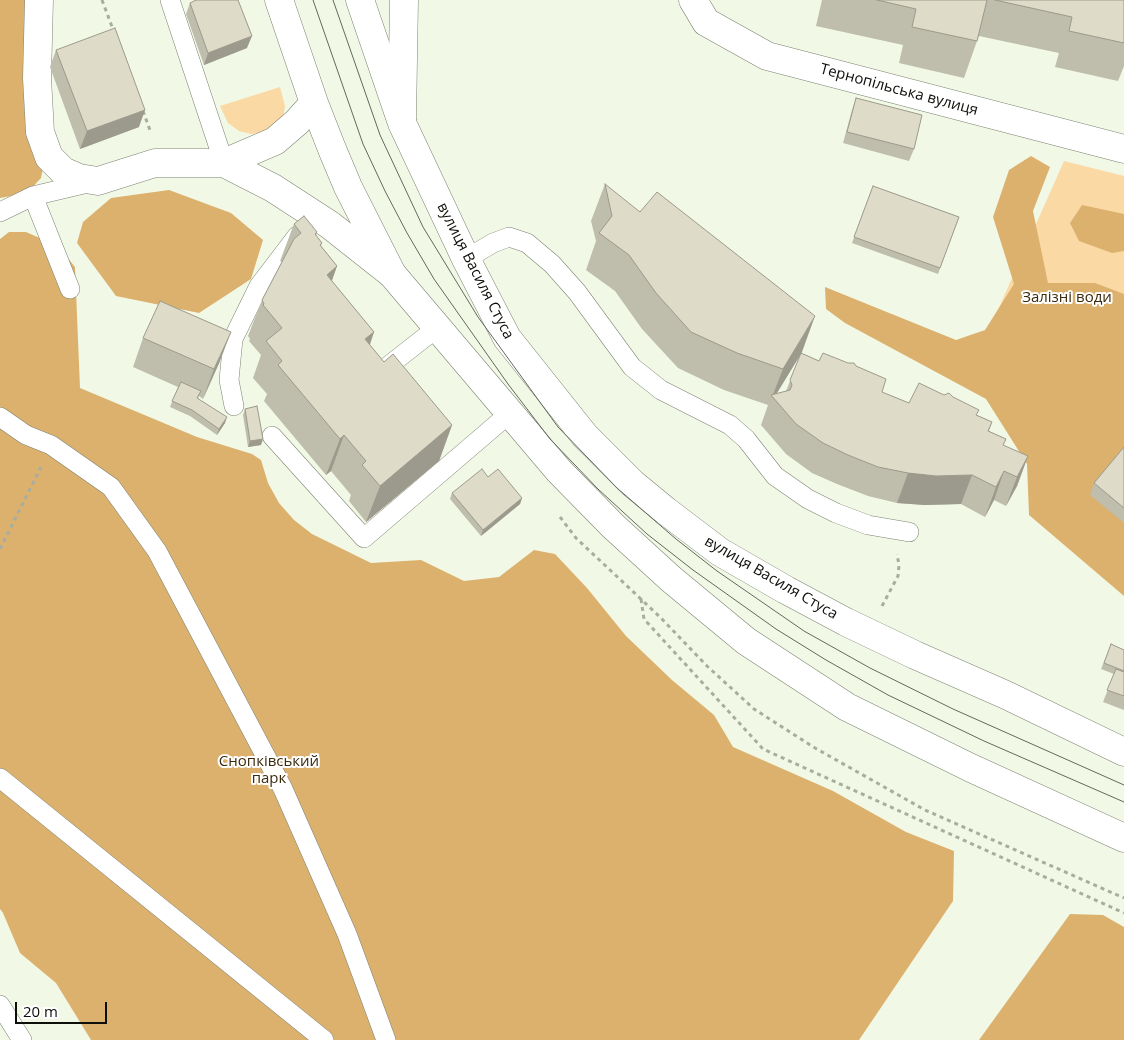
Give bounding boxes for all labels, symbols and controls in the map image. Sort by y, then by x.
street label: Тернопільська вулиця [818,60,980,120]
street label: вулиця Василя Стуса [433,200,517,342]
park label: Залізні води [1022,289,1112,307]
street label: вулиця Василя Стуса [701,532,841,624]
park label: Снопківський парк [219,753,319,788]
scale bar [18,992,110,1024]
text: 20 m [23,1001,58,1021]

